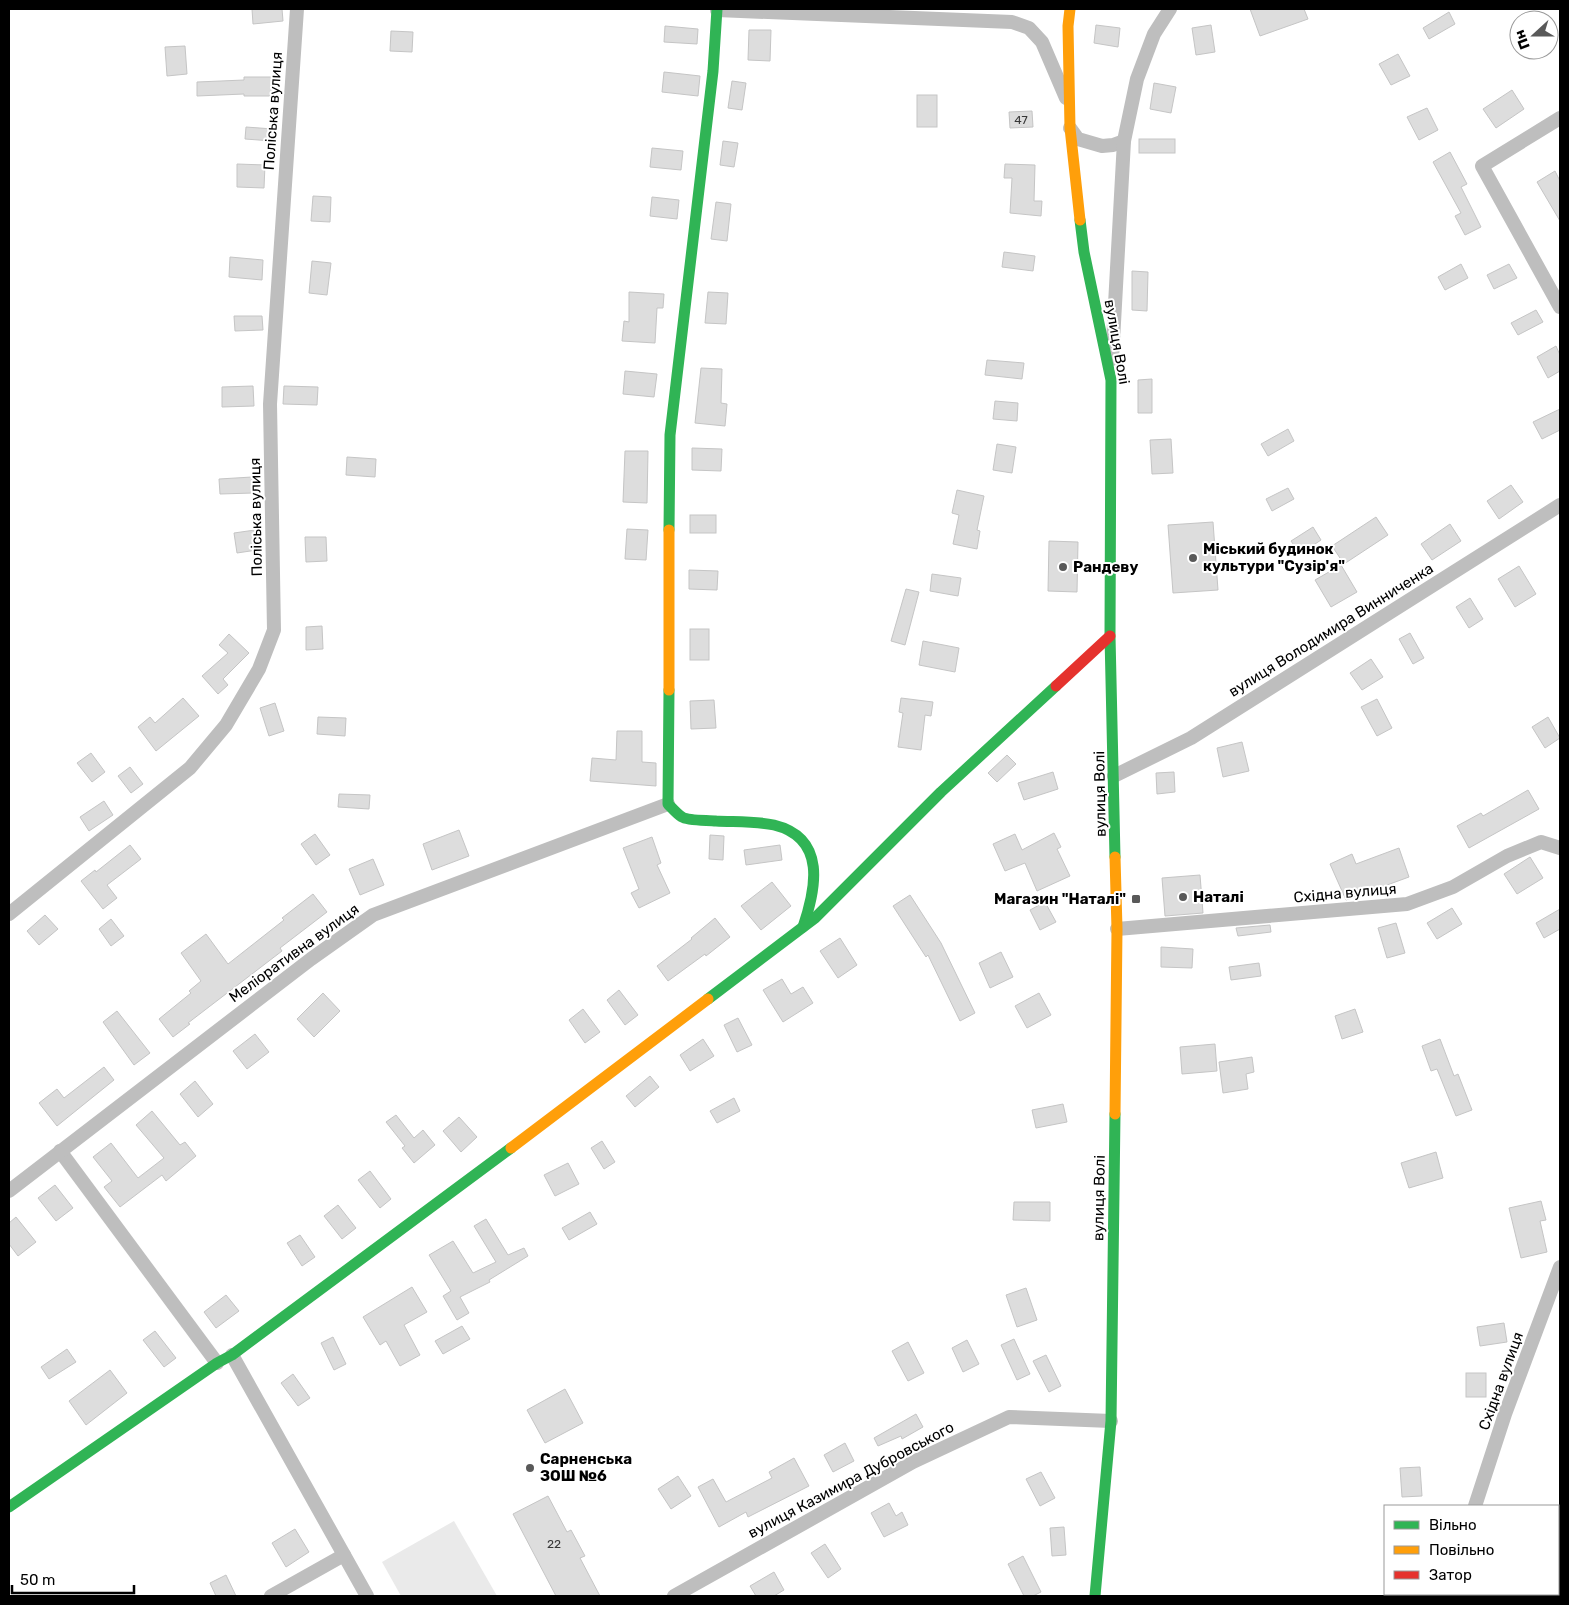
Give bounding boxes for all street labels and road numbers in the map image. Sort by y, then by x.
street label: Поліська вулиця [260,51,286,171]
street label: вулиця Волі [1101,298,1133,386]
street label: Поліська вулиця [246,457,266,577]
street label: вулиця Володимира Винниченка [1225,559,1437,701]
street label: вулиця Волі [1090,751,1110,837]
street label: Східна вулиця [1293,880,1397,906]
street label: Меліоративна вулиця [226,900,362,1006]
street label: вулиця Волі [1089,1155,1109,1241]
street label: Східна вулиця [1475,1329,1527,1433]
street label: вулиця Казимира Дубровського [745,1418,957,1542]

